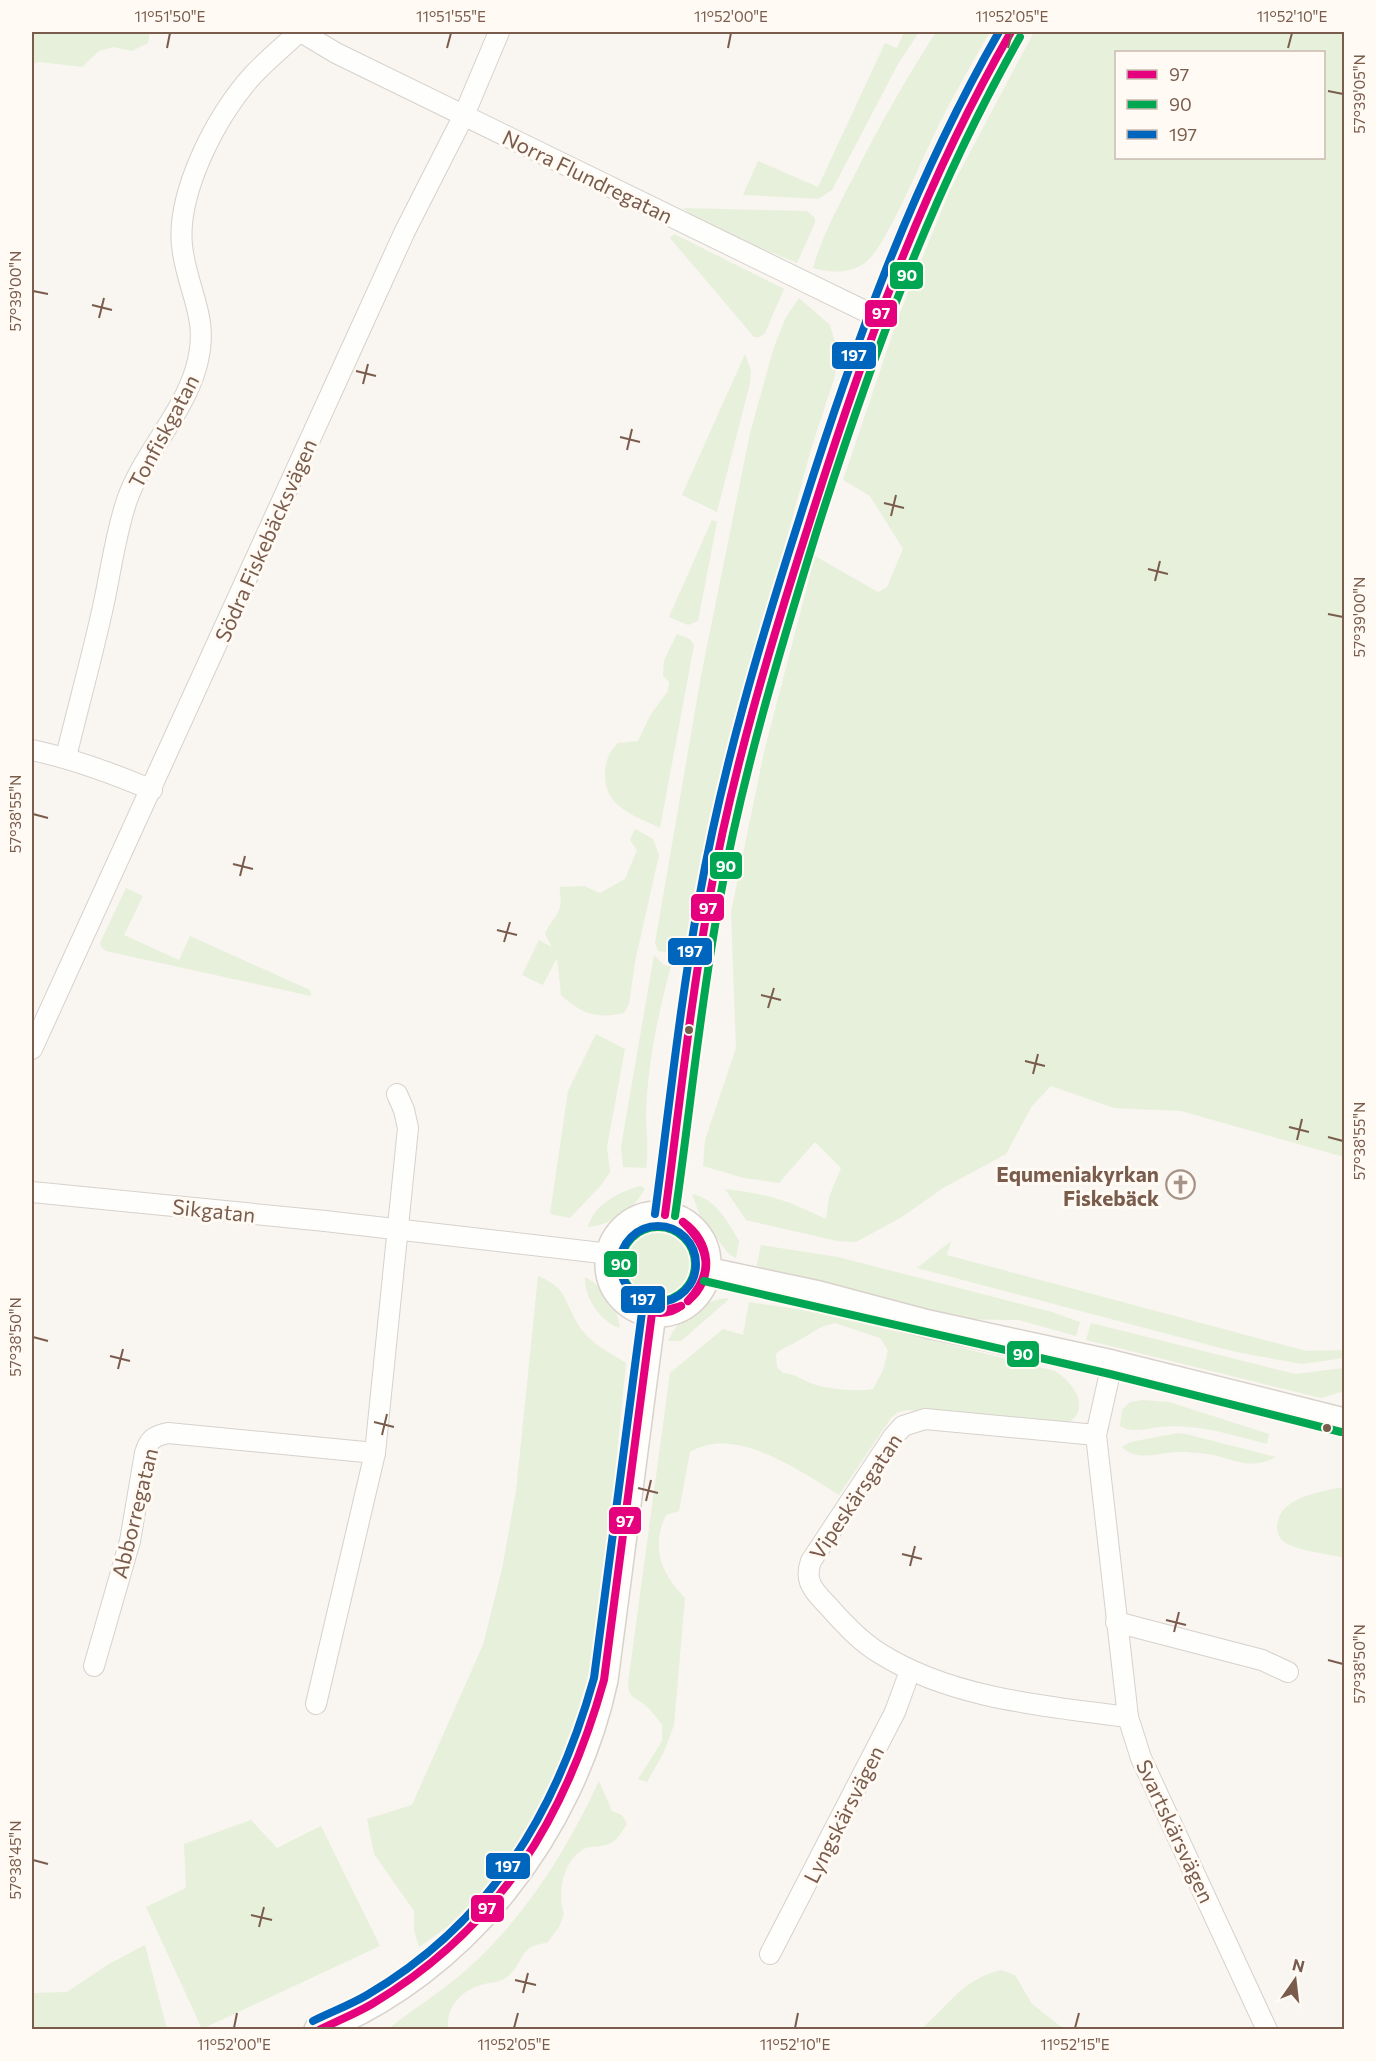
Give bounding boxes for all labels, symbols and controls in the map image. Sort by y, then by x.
text: 11°51'50"E [135,7,206,25]
text: 11°51'55"E [416,7,486,25]
text: 11°52'00"E [694,7,768,25]
text: 11°52'05"E [976,7,1049,25]
text: 11°52'10"E [1257,7,1327,25]
legend [1115,51,1325,159]
text: 57°39'05"N [1350,54,1368,134]
text: 97 [1169,63,1189,85]
text: 90 [1169,93,1192,115]
text: 197 [1169,123,1197,145]
street label: Norra Flundregatan [499,124,677,228]
text: 57°39'00"N [6,251,24,331]
line badge: 90 [889,261,924,290]
text: 90 [897,265,917,284]
line badge: 97 [864,299,898,328]
text: 97 [872,303,890,322]
line badge: 197 [831,341,877,370]
text: 197 [841,345,867,364]
street label: Tonfiskgatan [123,370,203,492]
street label: Södra Fiskebäcksvägen [209,435,321,645]
text: 57°39'00"N [1350,577,1368,657]
text: 57°38'55"N [6,775,24,853]
line badge: 90 [709,851,743,880]
text: 90 [716,856,736,875]
line badge: 97 [690,893,725,922]
text: 97 [699,898,717,917]
line badge: 197 [667,937,713,966]
text: 197 [677,941,703,960]
unlabelled marker [683,1024,695,1036]
text: 57°38'55"N [1350,1102,1368,1180]
place label: Equmeniakyrkan Fiskebäck [996,1161,1159,1210]
church icon: Equmeniakyrkan Fiskebäck [1164,1169,1196,1201]
street label: Sikgatan [171,1193,257,1227]
line badge: 90 [603,1250,638,1278]
text: 90 [611,1254,631,1273]
line badge: 197 [620,1285,666,1314]
text: 197 [630,1289,656,1308]
text: 57°38'50"N [6,1297,24,1377]
line badge: 90 [1006,1340,1040,1368]
text: 90 [1013,1344,1033,1363]
unlabelled marker [1321,1422,1333,1434]
street label: Vipeskärsgatan [804,1428,906,1564]
street label: Abborregatan [106,1445,162,1581]
line badge: 97 [608,1506,642,1535]
text: 97 [616,1511,634,1530]
text: 57°38'50"N [1350,1624,1368,1704]
street label: Lyngskärsvägen [798,1741,888,1887]
street label: Svartskärsvägen [1132,1755,1220,1907]
text: 57°38'45"N [6,1821,24,1899]
line badge: 197 [485,1852,531,1880]
text: 197 [495,1856,521,1875]
line badge: 97 [470,1894,505,1923]
text: 97 [478,1898,496,1917]
north arrow [1265,1950,1325,2010]
text: N [1291,1954,1307,1976]
text: 11°52'00"E [197,2035,271,2053]
text: 11°52'05"E [478,2035,551,2053]
text: 11°52'10"E [760,2035,830,2053]
text: 11°52'15"E [1040,2035,1110,2053]

